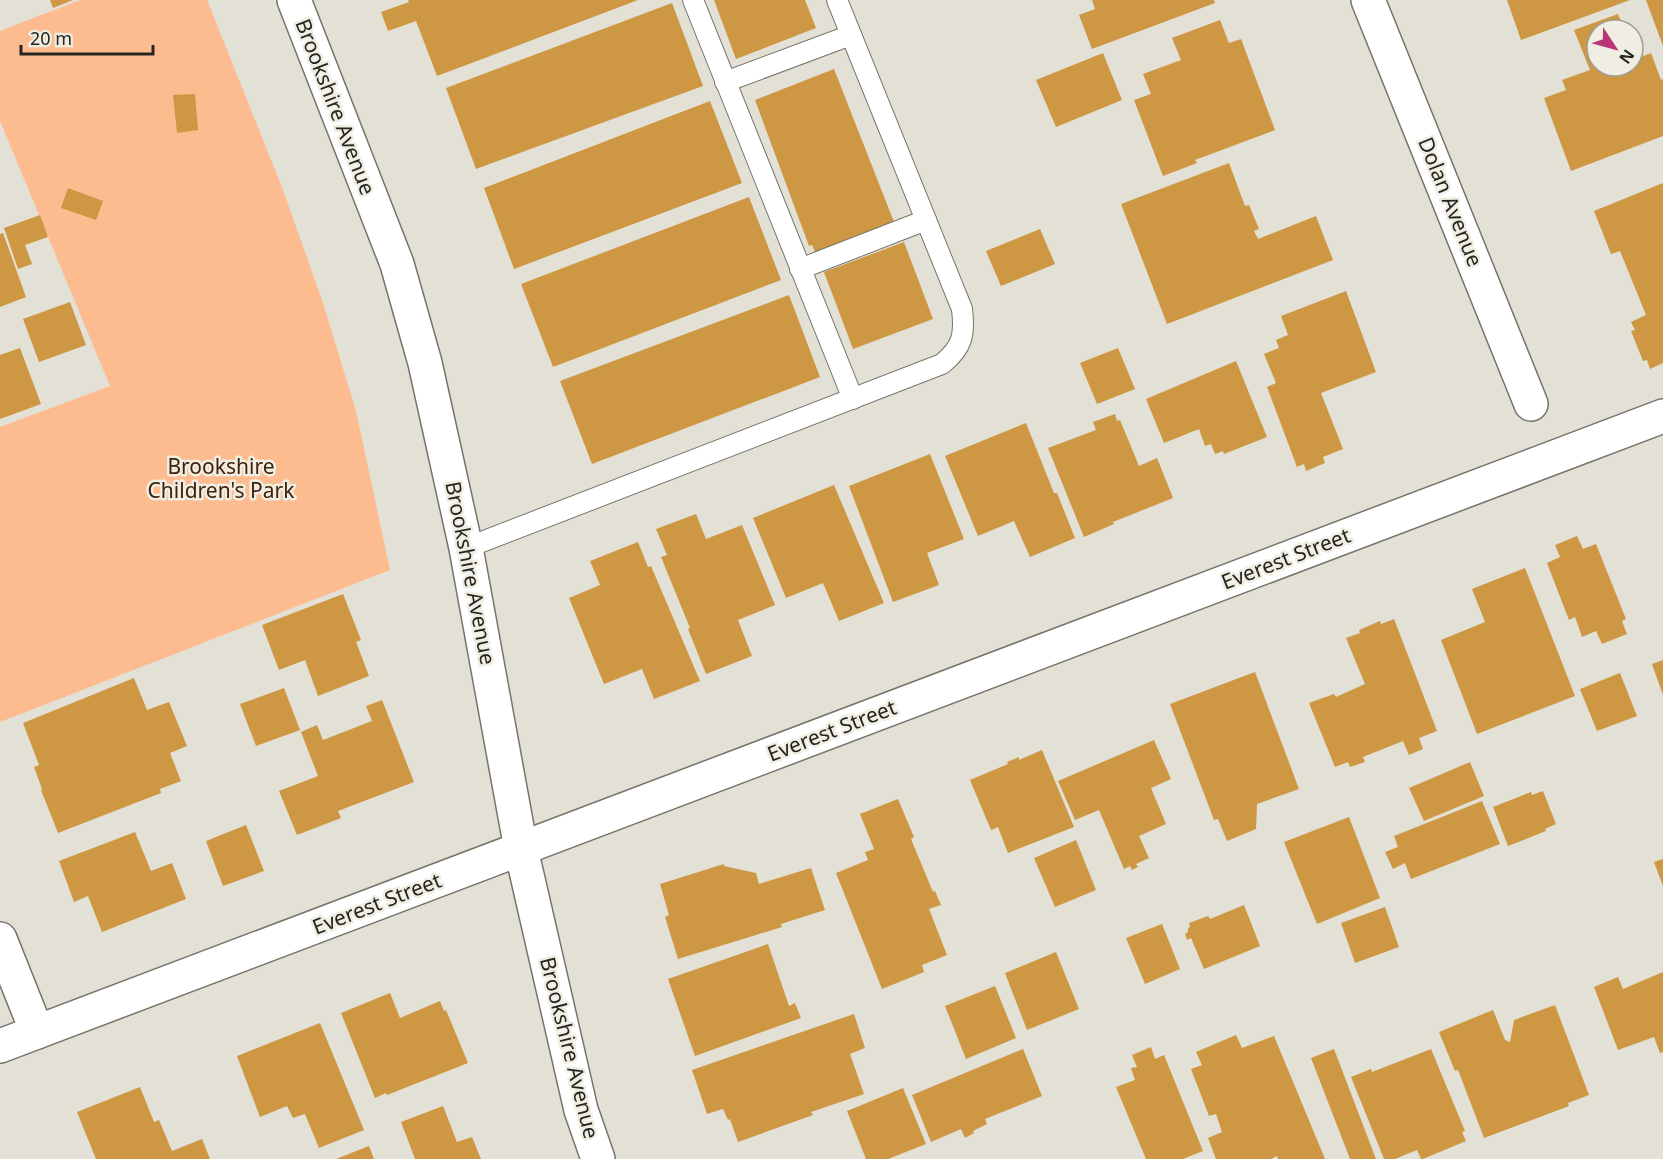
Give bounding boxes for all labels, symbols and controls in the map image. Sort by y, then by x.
street label: Brookshire Avenue [289,15,382,199]
scale bar [21,18,153,56]
north arrow [1585,18,1645,78]
text: 20 m [30,26,72,50]
text: N [1614,45,1640,69]
street label: Dolan Avenue [1412,133,1490,271]
park label: Brookshire Children's Park [148,452,295,504]
street label: Brookshire Avenue [439,479,502,667]
street label: Everest Street [1217,520,1355,596]
street label: Everest Street [763,692,901,768]
street label: Everest Street [308,865,446,941]
street label: Brookshire Avenue [534,954,606,1142]

